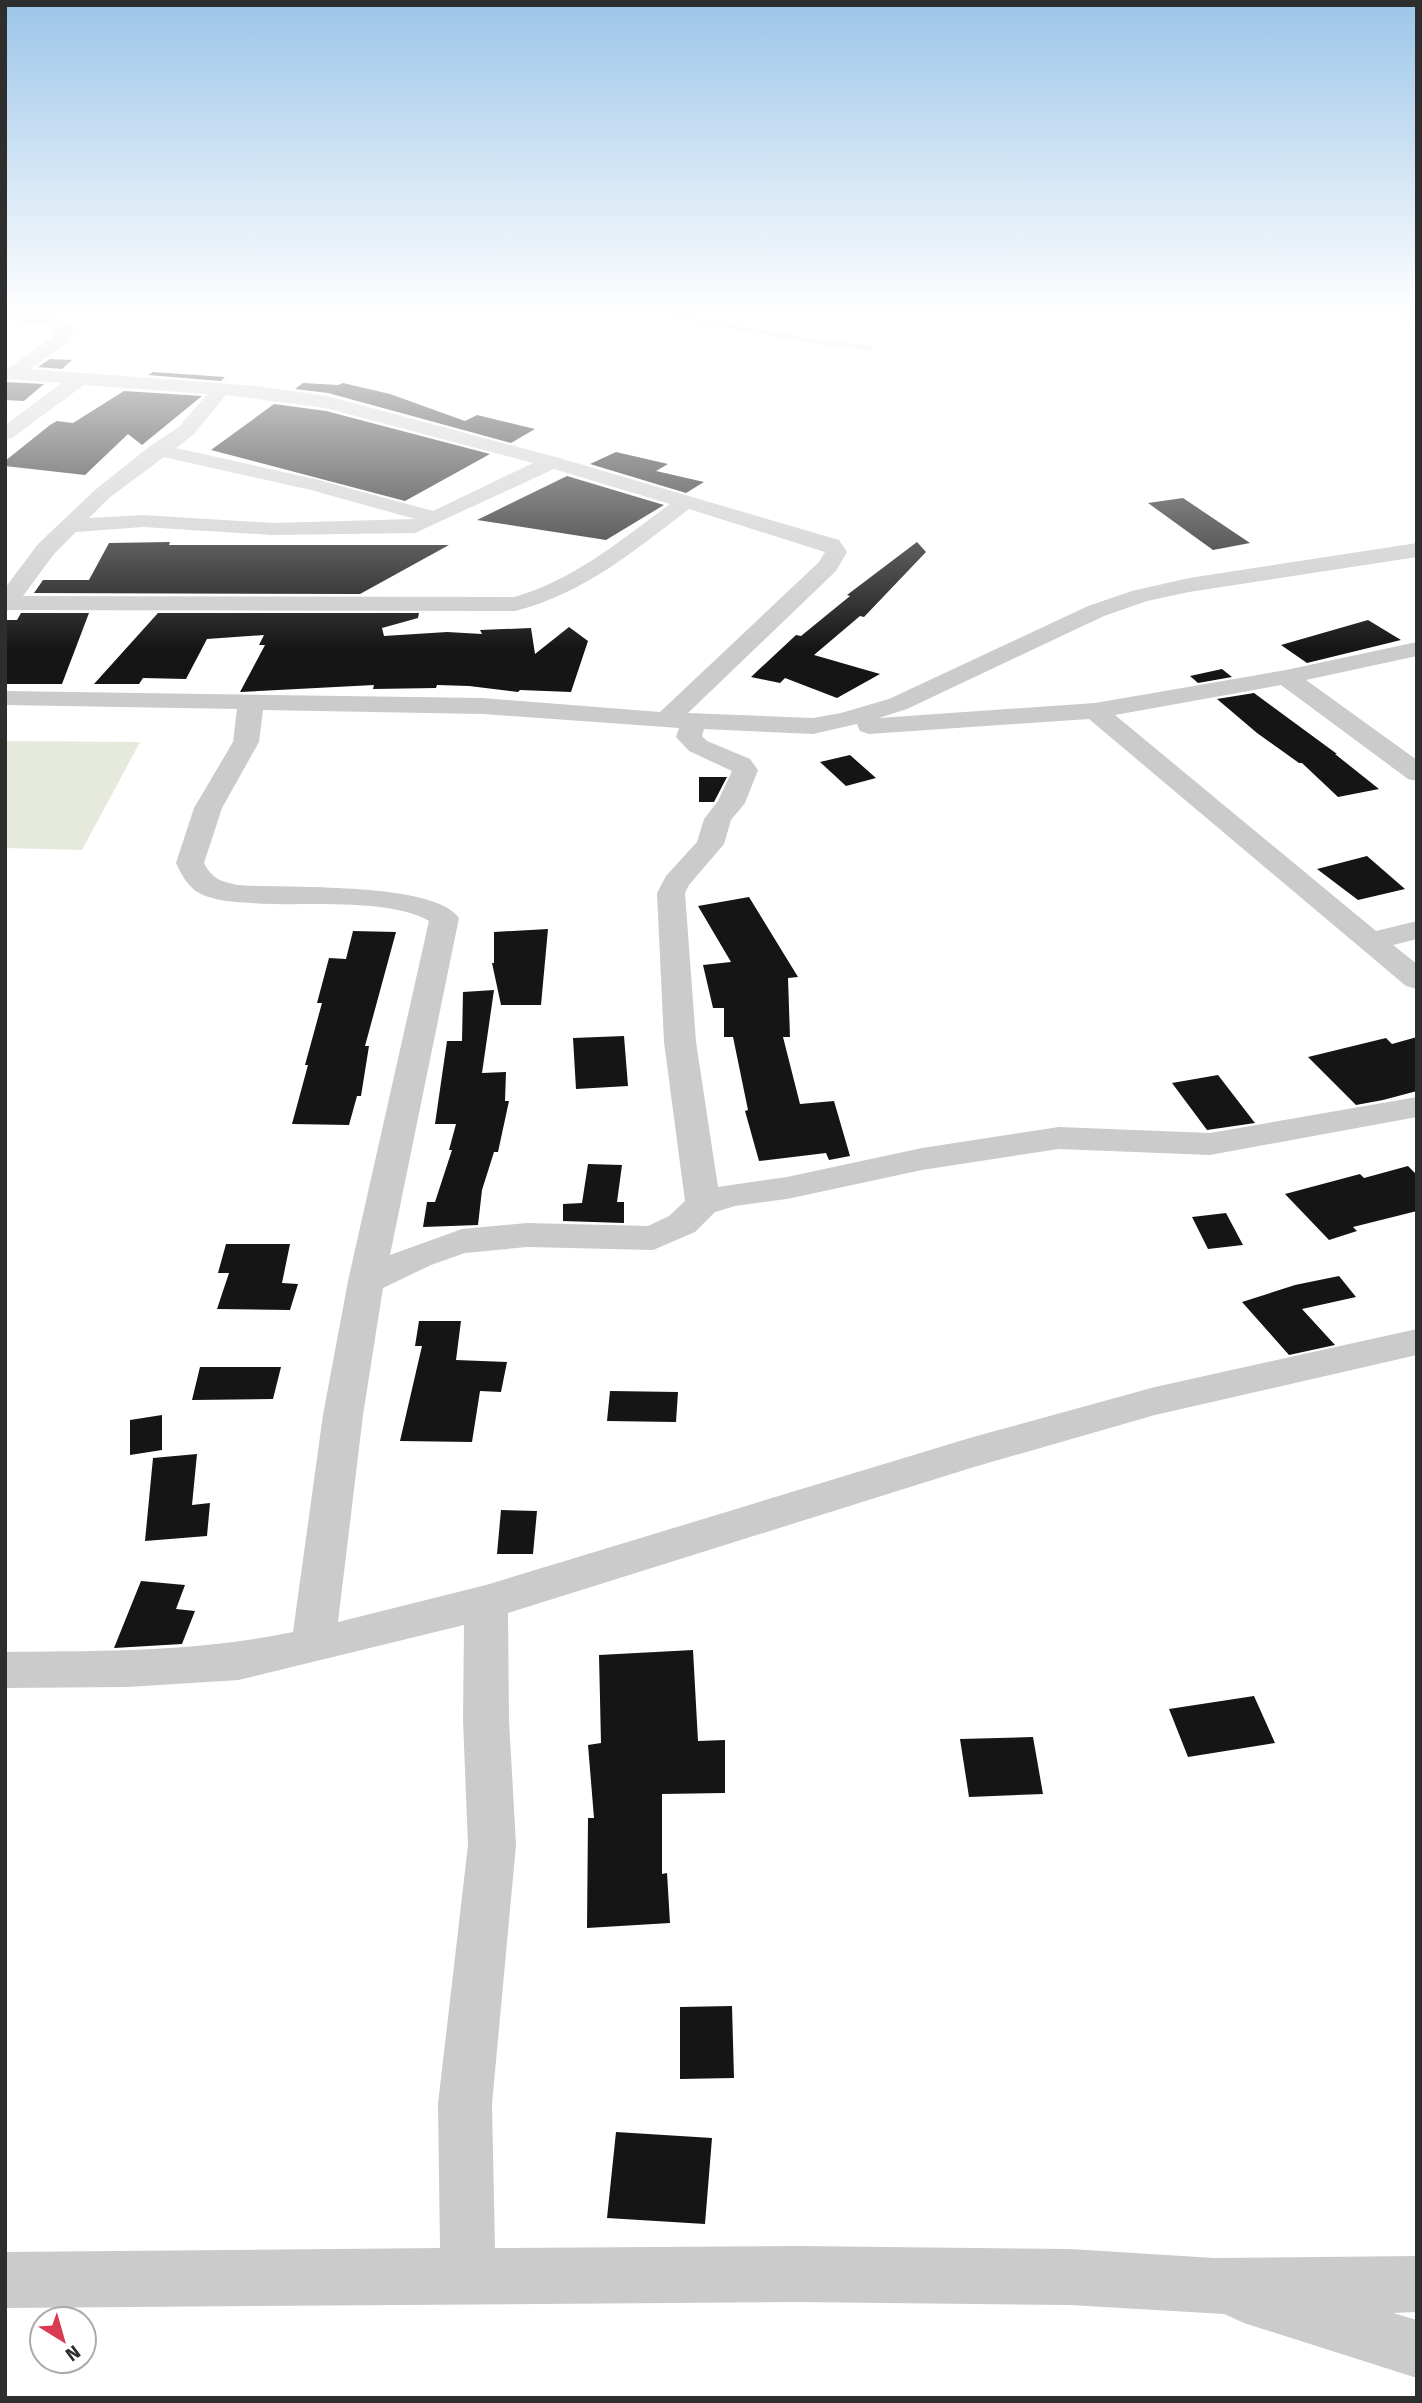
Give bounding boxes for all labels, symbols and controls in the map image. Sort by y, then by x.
north arrow [28,2305,98,2375]
text: N [61,2340,85,2366]

